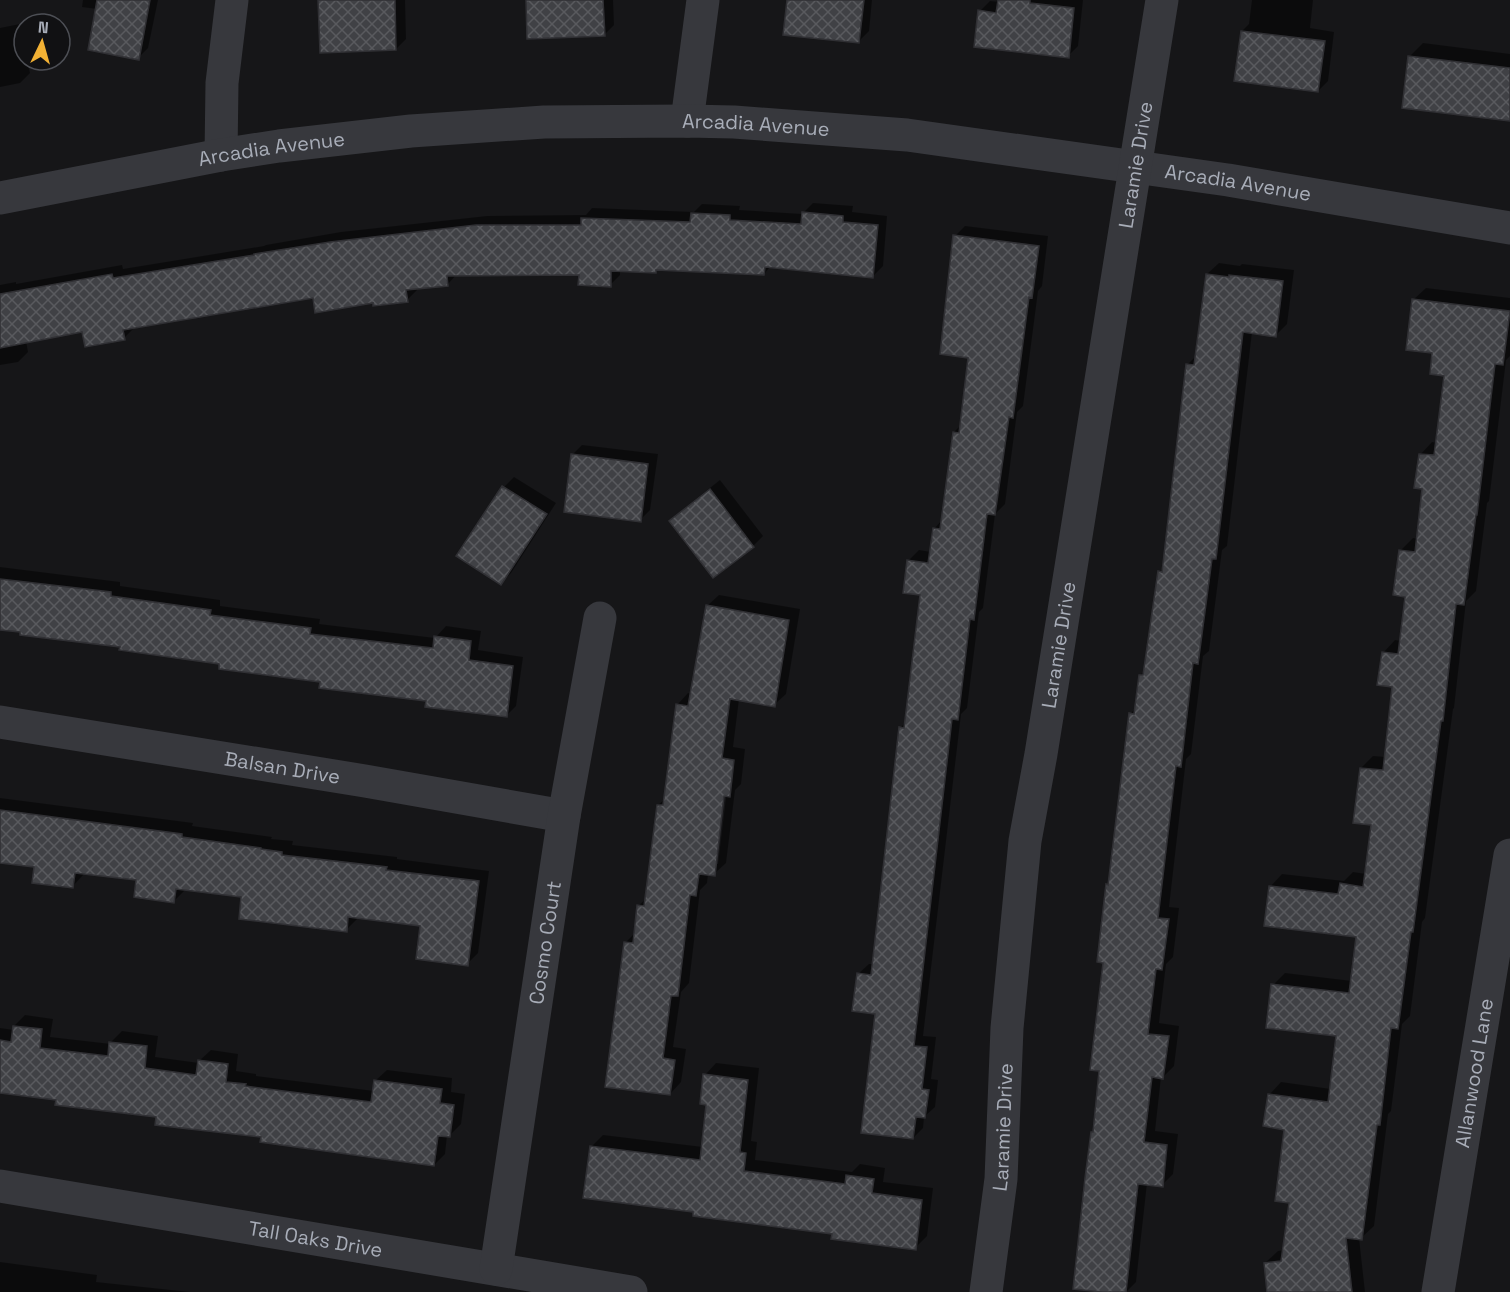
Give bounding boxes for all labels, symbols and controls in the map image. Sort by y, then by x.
north arrow [12,12,72,72]
text: N [37,17,50,38]
street label: Laramie Drive [1113,100,1159,230]
street label: Arcadia Avenue [682,108,831,142]
street label: Arcadia Avenue [196,126,346,172]
street label: Arcadia Avenue [1163,158,1313,207]
street label: Laramie Drive [1036,580,1082,710]
street label: Balsan Drive [223,745,342,790]
street label: Cosmo Court [523,879,567,1006]
street label: Allanwood Lane [1449,996,1499,1150]
street label: Laramie Drive [987,1062,1019,1193]
street label: Tall Oaks Drive [247,1215,385,1263]

